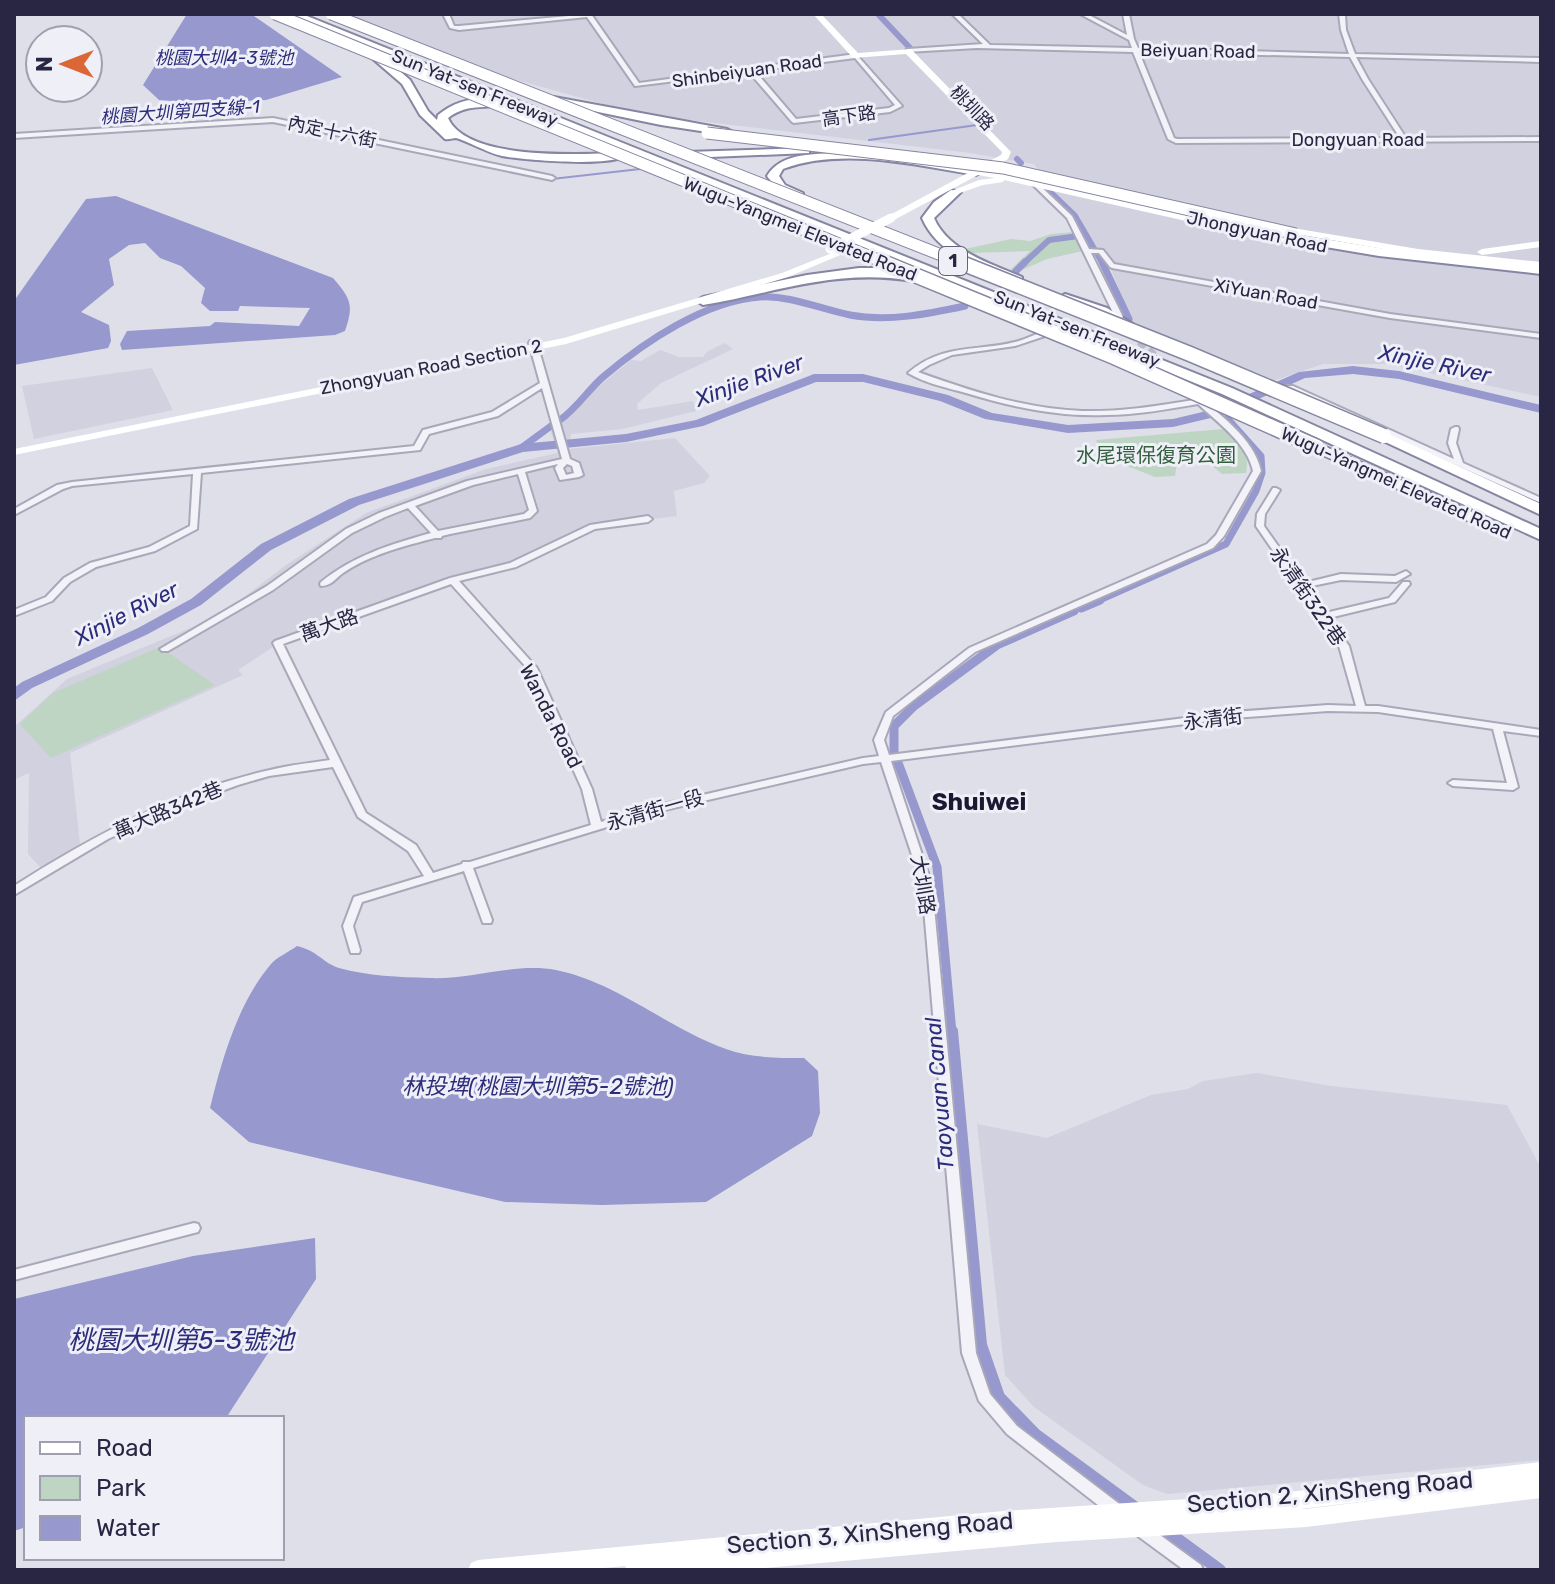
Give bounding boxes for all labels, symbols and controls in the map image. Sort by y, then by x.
north arrow [24,24,104,104]
street label: Beiyuan Road [1140,39,1256,63]
street label: Sun Yat-sen Freeway [389,45,561,131]
water label: 桃園大圳4-3號池 [155,47,295,69]
street label: Shinbeiyuan Road [671,50,823,92]
text: N [31,56,58,72]
street label: 桃圳路 [945,81,999,135]
water label: 桃園大圳第四支線-1 [100,95,261,129]
street label: 高下路 [821,101,877,131]
street label: 內定十六街 [286,112,378,152]
street label: Dongyuan Road [1291,129,1425,151]
street label: Wugu-Yangmei Elevated Road [680,172,920,286]
street label: Jhongyuan Road [1185,206,1329,258]
road number: 1 [939,247,967,275]
street label: XiYuan Road [1212,274,1320,314]
street label: Sun Yat-sen Freeway [991,286,1163,372]
street label: Zhongyuan Road Section 2 [318,335,544,399]
water label: Xinjie River [1376,338,1495,389]
water label: Xinjie River [690,348,809,413]
street label: Wugu-Yangmei Elevated Road [1277,422,1515,544]
park label: 水尾環保復育公園 [1076,443,1236,467]
street label: 永清街322巷 [1265,542,1351,650]
water label: Xinjie River [69,575,184,652]
street label: 萬大路 [297,603,361,647]
street label: Wanda Road [514,660,588,772]
street label: 永清街 [1182,703,1244,735]
street label: 萬大路342巷 [110,776,226,844]
street label: 永清街一段 [604,785,706,835]
district label: Shuiwei [932,788,1026,816]
street label: 大圳路 [906,853,940,917]
water label: Taoyuan Canal [919,1016,960,1172]
water label: 林投埤(桃園大圳第5-2號池) [402,1073,674,1100]
water label: 桃園大圳第5-3號池 [68,1325,297,1356]
legend [24,1416,284,1560]
text: Road [96,1434,153,1462]
street label: Section 2, XinSheng Road [1186,1466,1474,1518]
text: Park [96,1474,147,1502]
street label: Section 3, XinSheng Road [726,1507,1014,1559]
text: Water [96,1514,160,1542]

